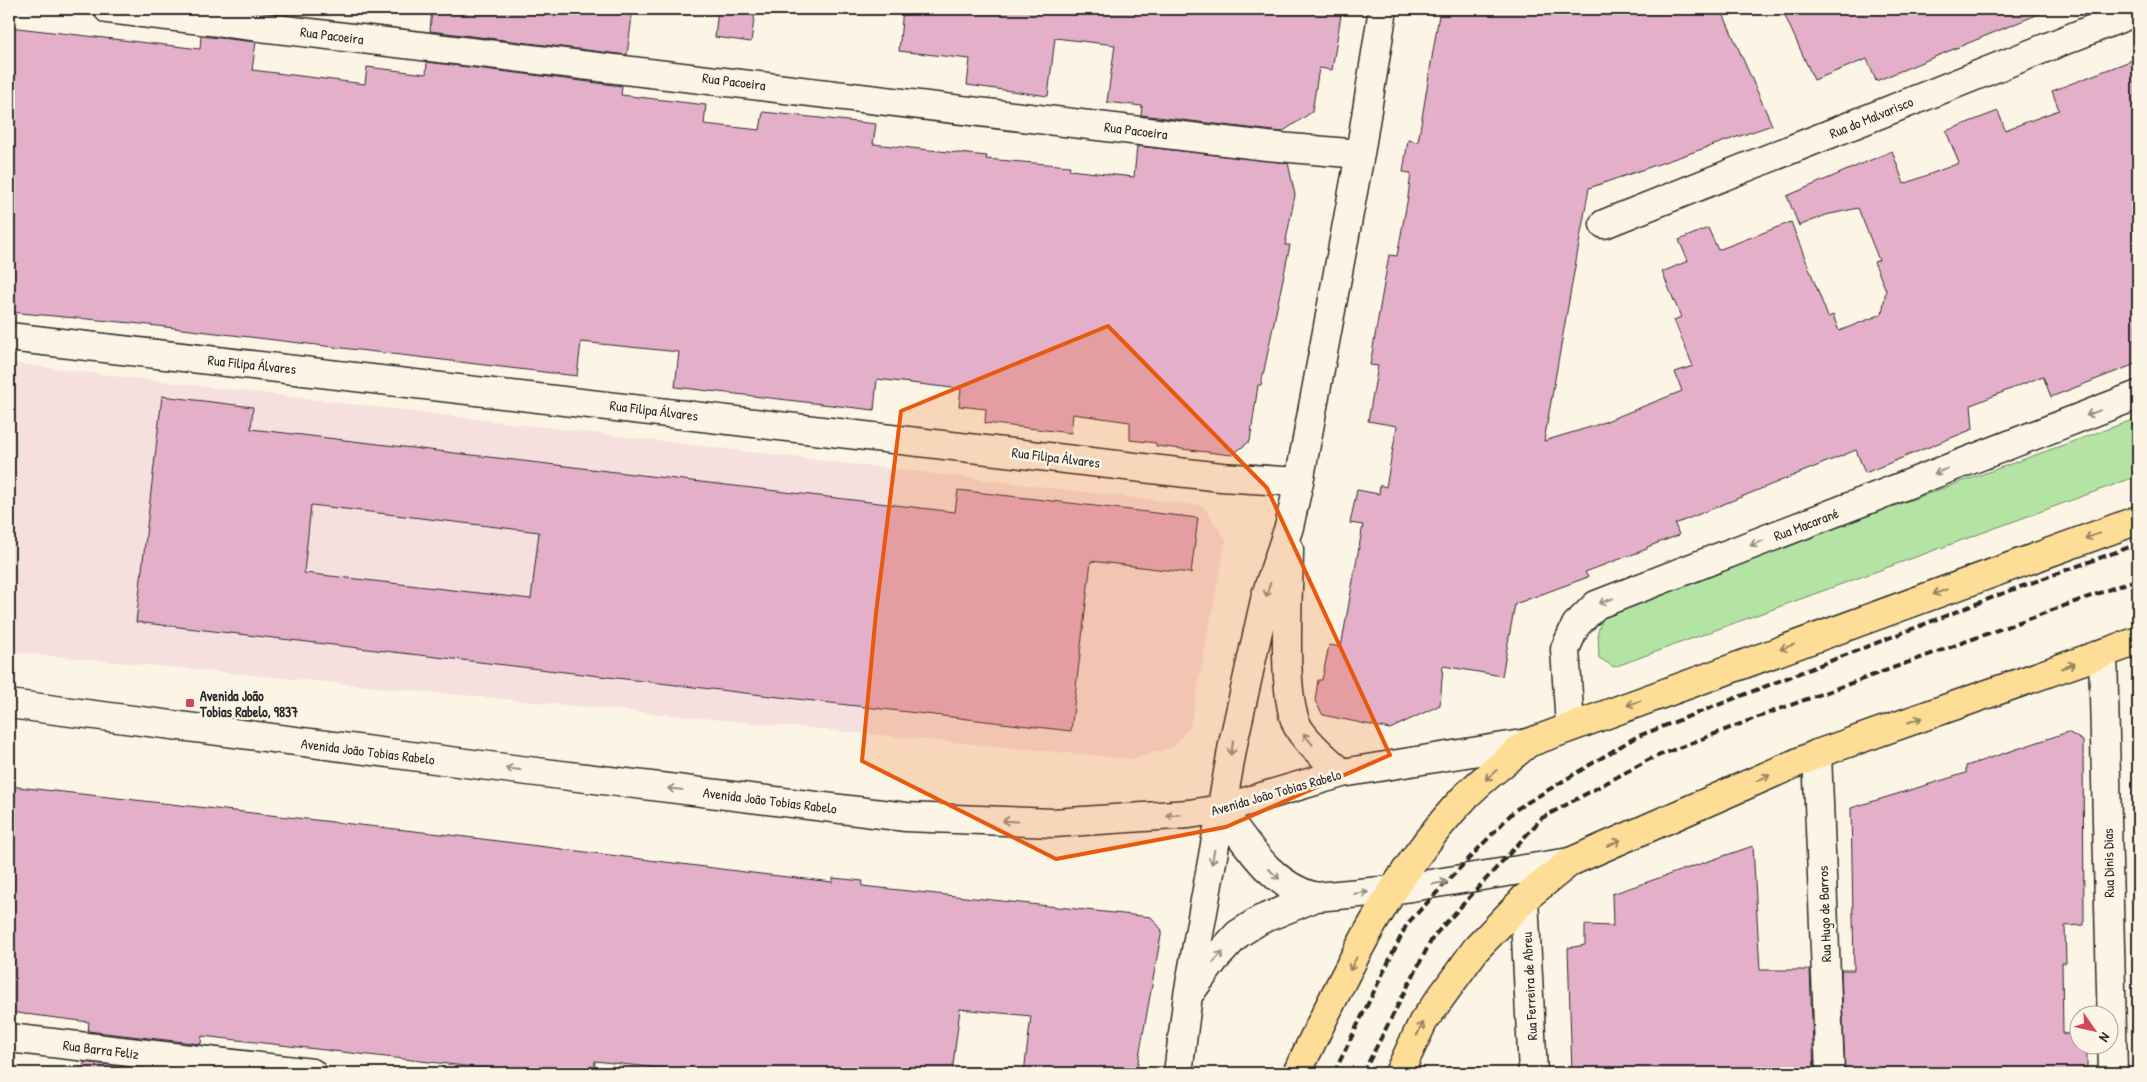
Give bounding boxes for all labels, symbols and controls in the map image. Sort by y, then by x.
street label: Rua Pacoeira [299,22,365,48]
street label: Rua Pacoeira [701,68,767,94]
street label: Rua do Malvarisco [1826,91,1916,142]
street label: Rua Pacoeira [1103,117,1169,143]
street label: Rua Filipa Álvares [207,350,297,379]
street label: Rua Filipa Álvares [609,395,699,426]
one-way arrow [2086,409,2101,418]
street label: Rua Filipa Álvares [1011,442,1101,473]
one-way arrow [1934,467,1949,477]
street label: Rua Macarané [1771,503,1842,545]
one-way arrow [2085,532,2101,541]
one-way arrow [1750,539,1765,548]
one-way arrow [1262,582,1272,598]
one-way arrow [1932,588,1948,597]
one-way arrow [1598,598,1613,607]
one-way arrow [1780,643,1795,652]
one-way arrow [2060,660,2076,670]
place label: Avenida João Tobias Rabelo, 9837 [199,686,298,721]
marker: Avenida João Tobias Rabelo, 9837 [184,697,196,709]
one-way arrow [1627,699,1642,708]
one-way arrow [1907,714,1923,724]
street label: Avenida João Tobias Rabelo [300,733,436,769]
one-way arrow [1302,733,1313,746]
one-way arrow [1226,740,1236,756]
one-way arrow [506,764,522,774]
street label: Avenida João Tobias Rabelo [1209,764,1344,820]
one-way arrow [1485,769,1498,780]
one-way arrow [1755,772,1770,782]
street label: Avenida João Tobias Rabelo [702,782,838,818]
one-way arrow [667,784,683,794]
one-way arrow [1165,811,1181,820]
one-way arrow [1003,817,1019,826]
street label: Rua Dinis Dias [2098,828,2118,898]
one-way arrow [1606,837,1621,847]
one-way arrow [1207,849,1217,865]
street label: Rua Hugo de Barros [1813,865,1836,963]
one-way arrow [1267,868,1280,880]
one-way arrow [1432,877,1448,887]
one-way arrow [1353,888,1369,898]
street label: Rua Ferreira de Abreu [1517,931,1541,1041]
one-way arrow [1212,950,1223,963]
one-way arrow [1348,956,1357,971]
north arrow [2070,1004,2120,1054]
one-way arrow [1416,1022,1425,1037]
text: N [2095,1029,2115,1046]
street label: Rua Barra Feliz [62,1035,140,1063]

